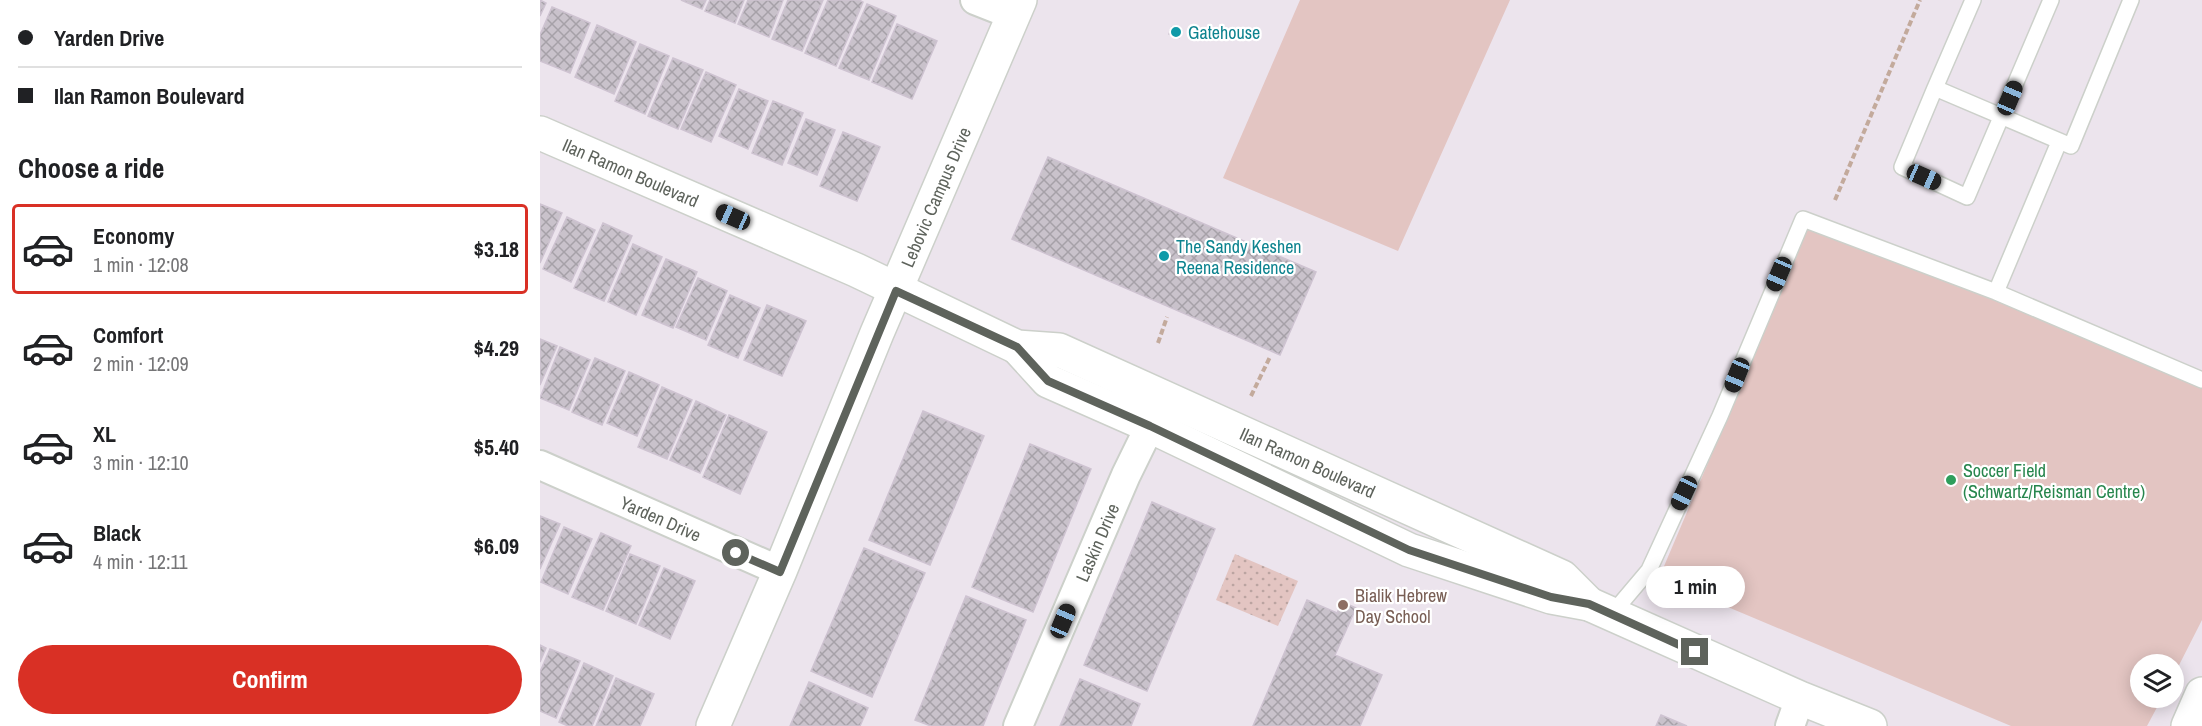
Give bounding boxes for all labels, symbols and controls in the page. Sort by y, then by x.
place label: Gatehouse [1188,20,1260,45]
text: Yarden Drive [54,23,164,53]
marker: Gatehouse [1169,25,1183,39]
car [1995,78,2025,118]
text: Ilan Ramon Boulevard [54,81,244,111]
street label: Lebovic Campus Drive [894,123,977,271]
street label: Ilan Ramon Boulevard [559,132,703,213]
text: Choose a ride [18,150,164,186]
car [1904,161,1944,193]
car [713,201,753,233]
text: Economy [93,221,174,251]
icon: car [21,222,75,276]
text: $3.18 [474,234,519,264]
place label: The Sandy Keshen Reena Residence [1176,234,1302,280]
marker: The Sandy Keshen Reena Residence [1157,249,1171,263]
text: 1 min · 12:08 [93,251,189,278]
car [1764,254,1794,294]
text: Comfort [93,320,163,350]
icon: car [21,321,75,375]
text: $4.29 [474,333,519,363]
text: 2 min · 12:09 [93,350,189,377]
car [1722,355,1752,395]
text: XL [93,419,116,449]
icon: car [21,420,75,474]
street label: Ilan Ramon Boulevard [1236,421,1380,504]
text: $5.40 [474,432,519,462]
text: 3 min · 12:10 [93,449,189,476]
place label: Soccer Field (Schwartz/Reisman Centre) [1963,458,2145,504]
car [1668,473,1700,513]
marker: Soccer Field (Schwartz/Reisman Centre) [1944,473,1958,487]
street label: Yarden Drive [616,490,705,547]
street label: Laskin Drive [1069,499,1125,585]
text: Black [93,518,141,548]
icon: car [21,519,75,573]
text: $6.09 [474,531,519,561]
route start [722,539,749,566]
text: 4 min · 12:11 [93,548,188,575]
callout: 1 min [1646,565,1744,607]
text: 1 min [1674,573,1717,600]
place label: Bialik Hebrew Day School [1355,583,1447,629]
marker: Bialik Hebrew Day School [1336,598,1350,612]
car [1048,601,1078,641]
route end [1681,638,1708,665]
button: Confirm [18,645,522,714]
map controls [2130,654,2184,708]
button: layers [2130,654,2184,708]

